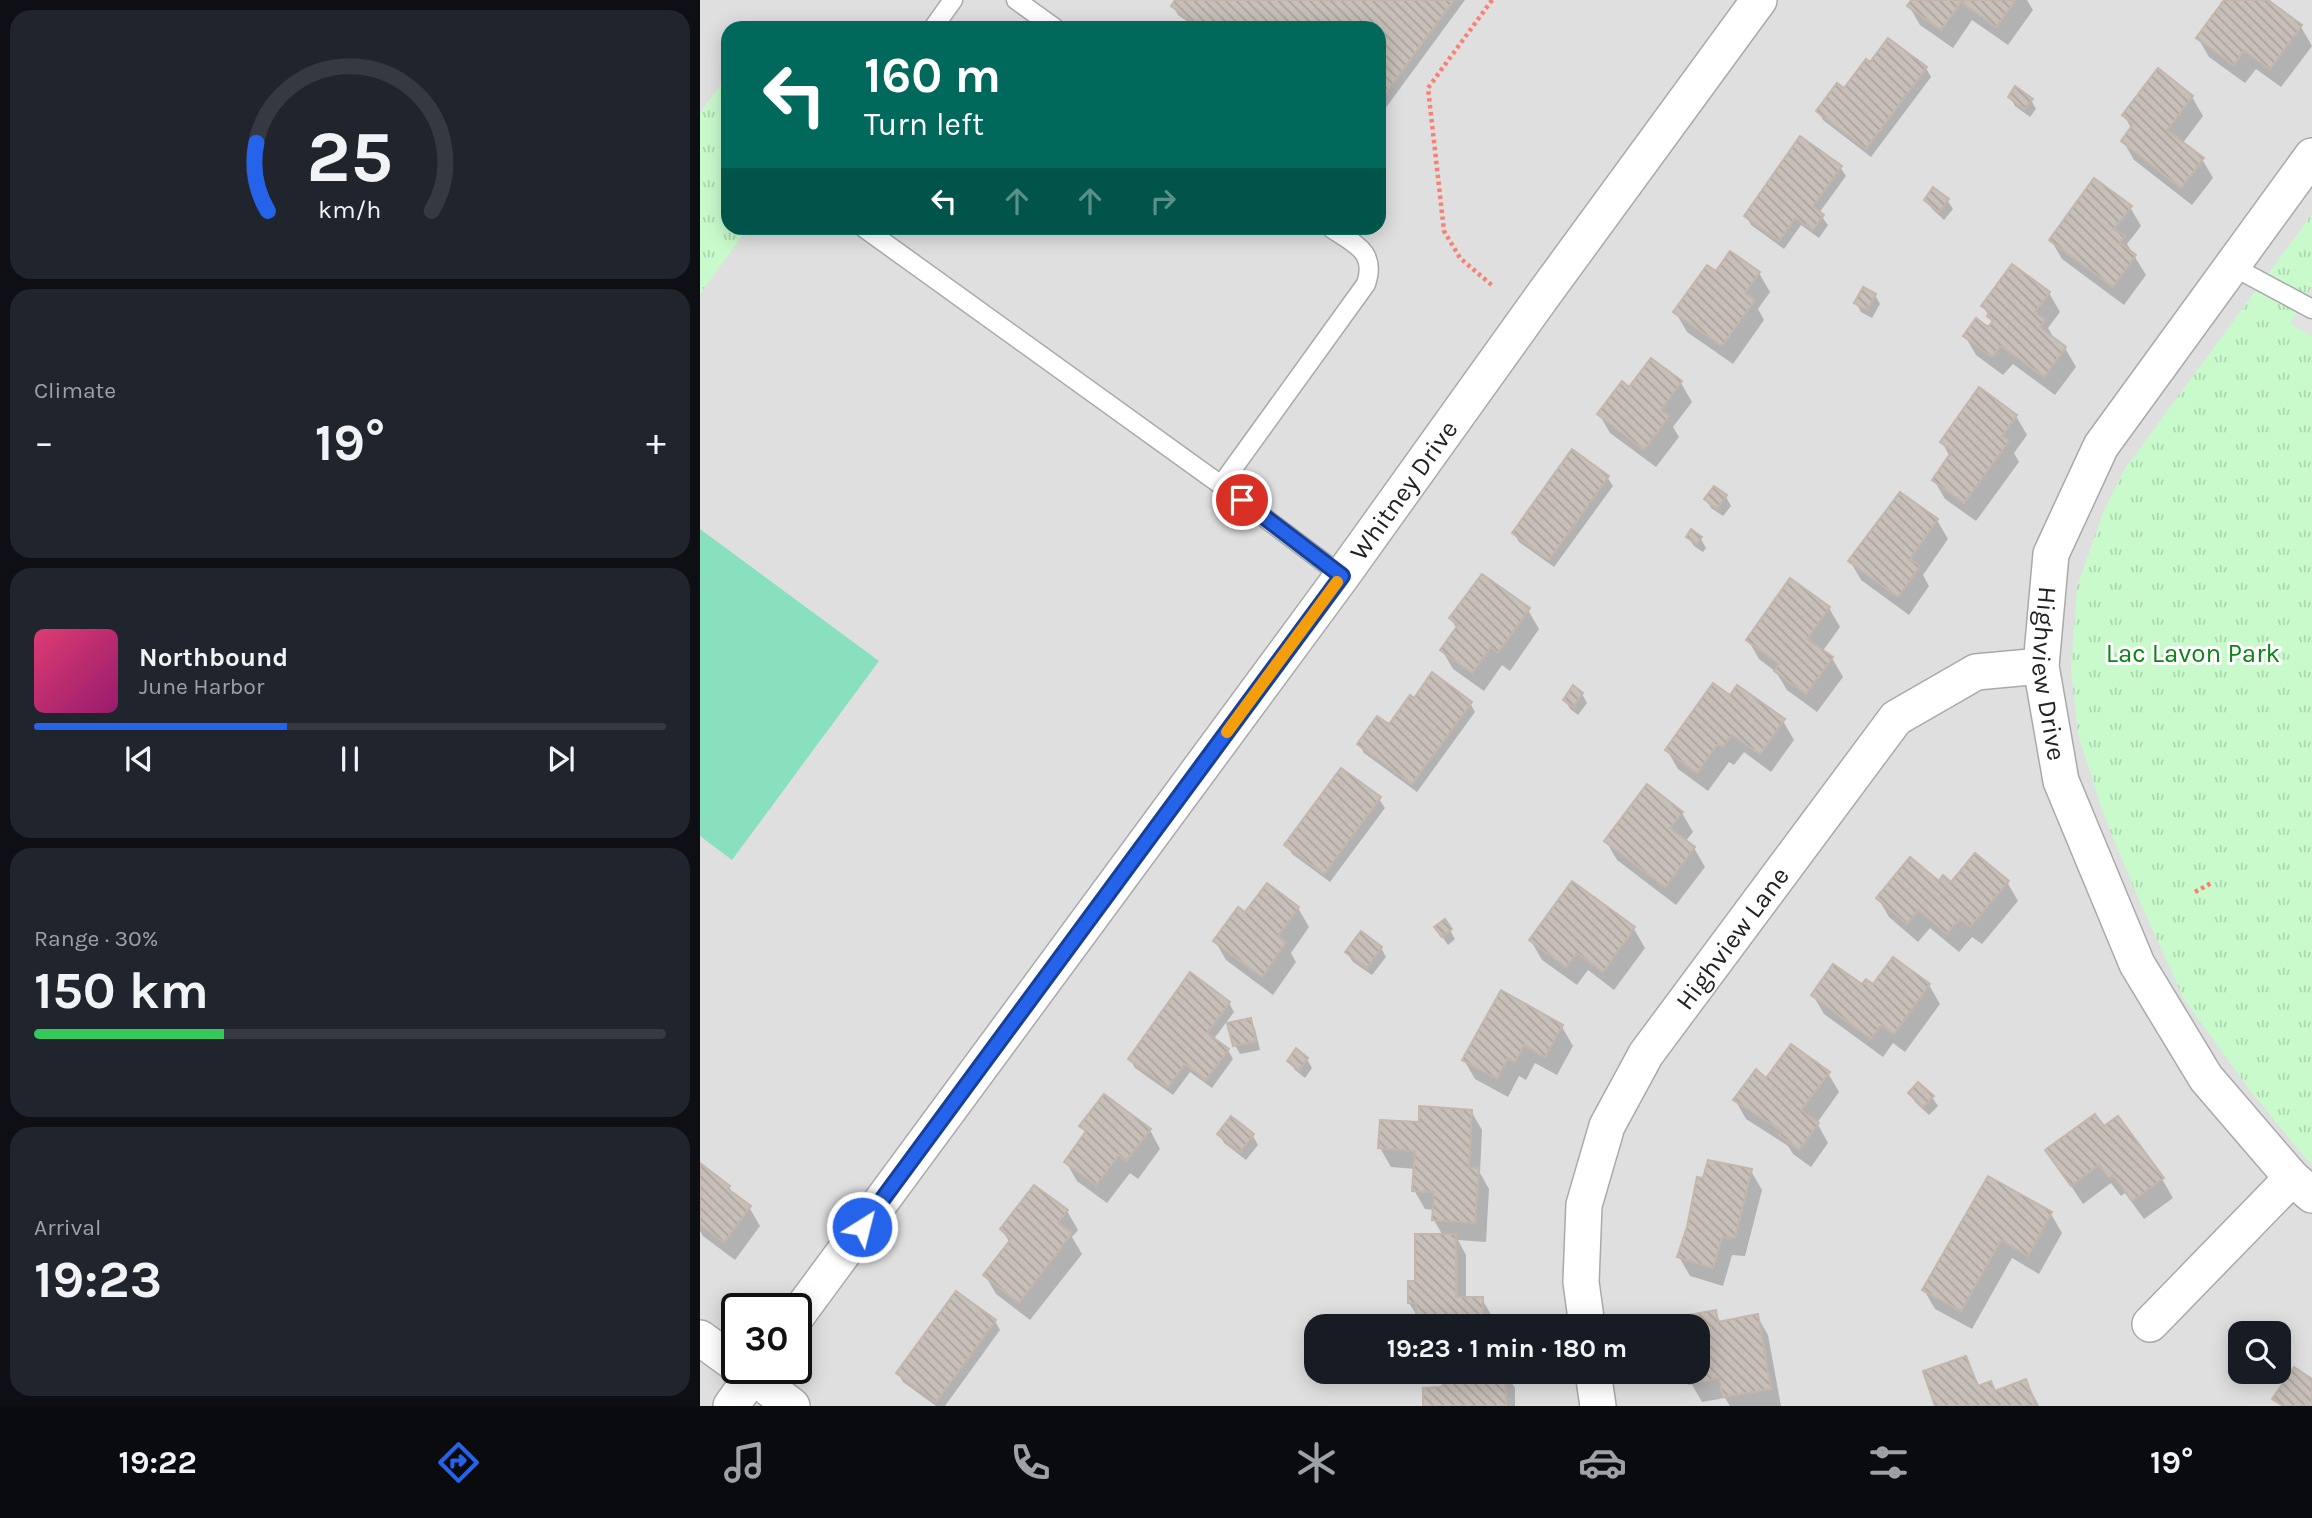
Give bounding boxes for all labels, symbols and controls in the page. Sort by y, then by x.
text: 160 m [864,47,1001,104]
icon: left [749,49,840,140]
text: Turn left [864,106,984,143]
text: 25 [307,114,393,199]
icon: left [925,182,963,220]
icon: ahead [998,182,1036,220]
icon: ahead [1071,182,1109,220]
icon: right [1144,182,1182,220]
text: km/h [318,194,382,223]
text: Climate [34,377,116,404]
text: 19° [315,412,385,473]
street label: Whitney Drive [1343,414,1464,566]
text: − [34,420,54,465]
text: + [646,420,666,465]
pin [1212,470,1272,530]
icon: arrive [1223,481,1261,519]
street label: Highview Drive [2025,585,2073,763]
park label: Lac Lavon Park [2106,638,2280,669]
text: Northbound [139,642,288,673]
text: June Harbor [139,673,264,700]
icon: previous [120,740,158,778]
icon: pause [331,740,369,778]
icon: next [542,740,580,778]
street label: Highview Lane [1669,861,1795,1016]
text: Range · 30% [34,925,158,952]
text: 150 km [34,960,209,1021]
position arrow [825,1190,899,1264]
text: Arrival [34,1214,101,1241]
text: 19:23 [34,1249,162,1310]
speed limit sign: 30 [721,1293,812,1384]
map controls [2228,1321,2291,1384]
button: search [2228,1321,2291,1384]
text: 19:23 · 1 min · 180 m [1387,1333,1627,1364]
icon: directions [434,1438,483,1487]
icon: music [720,1438,769,1487]
icon: phone [1006,1438,1055,1487]
icon: climate [1292,1438,1341,1487]
icon: car [1578,1438,1627,1487]
icon: filters [1864,1438,1913,1487]
text: 19:22 [119,1444,197,1481]
text: 19° [2150,1444,2193,1481]

